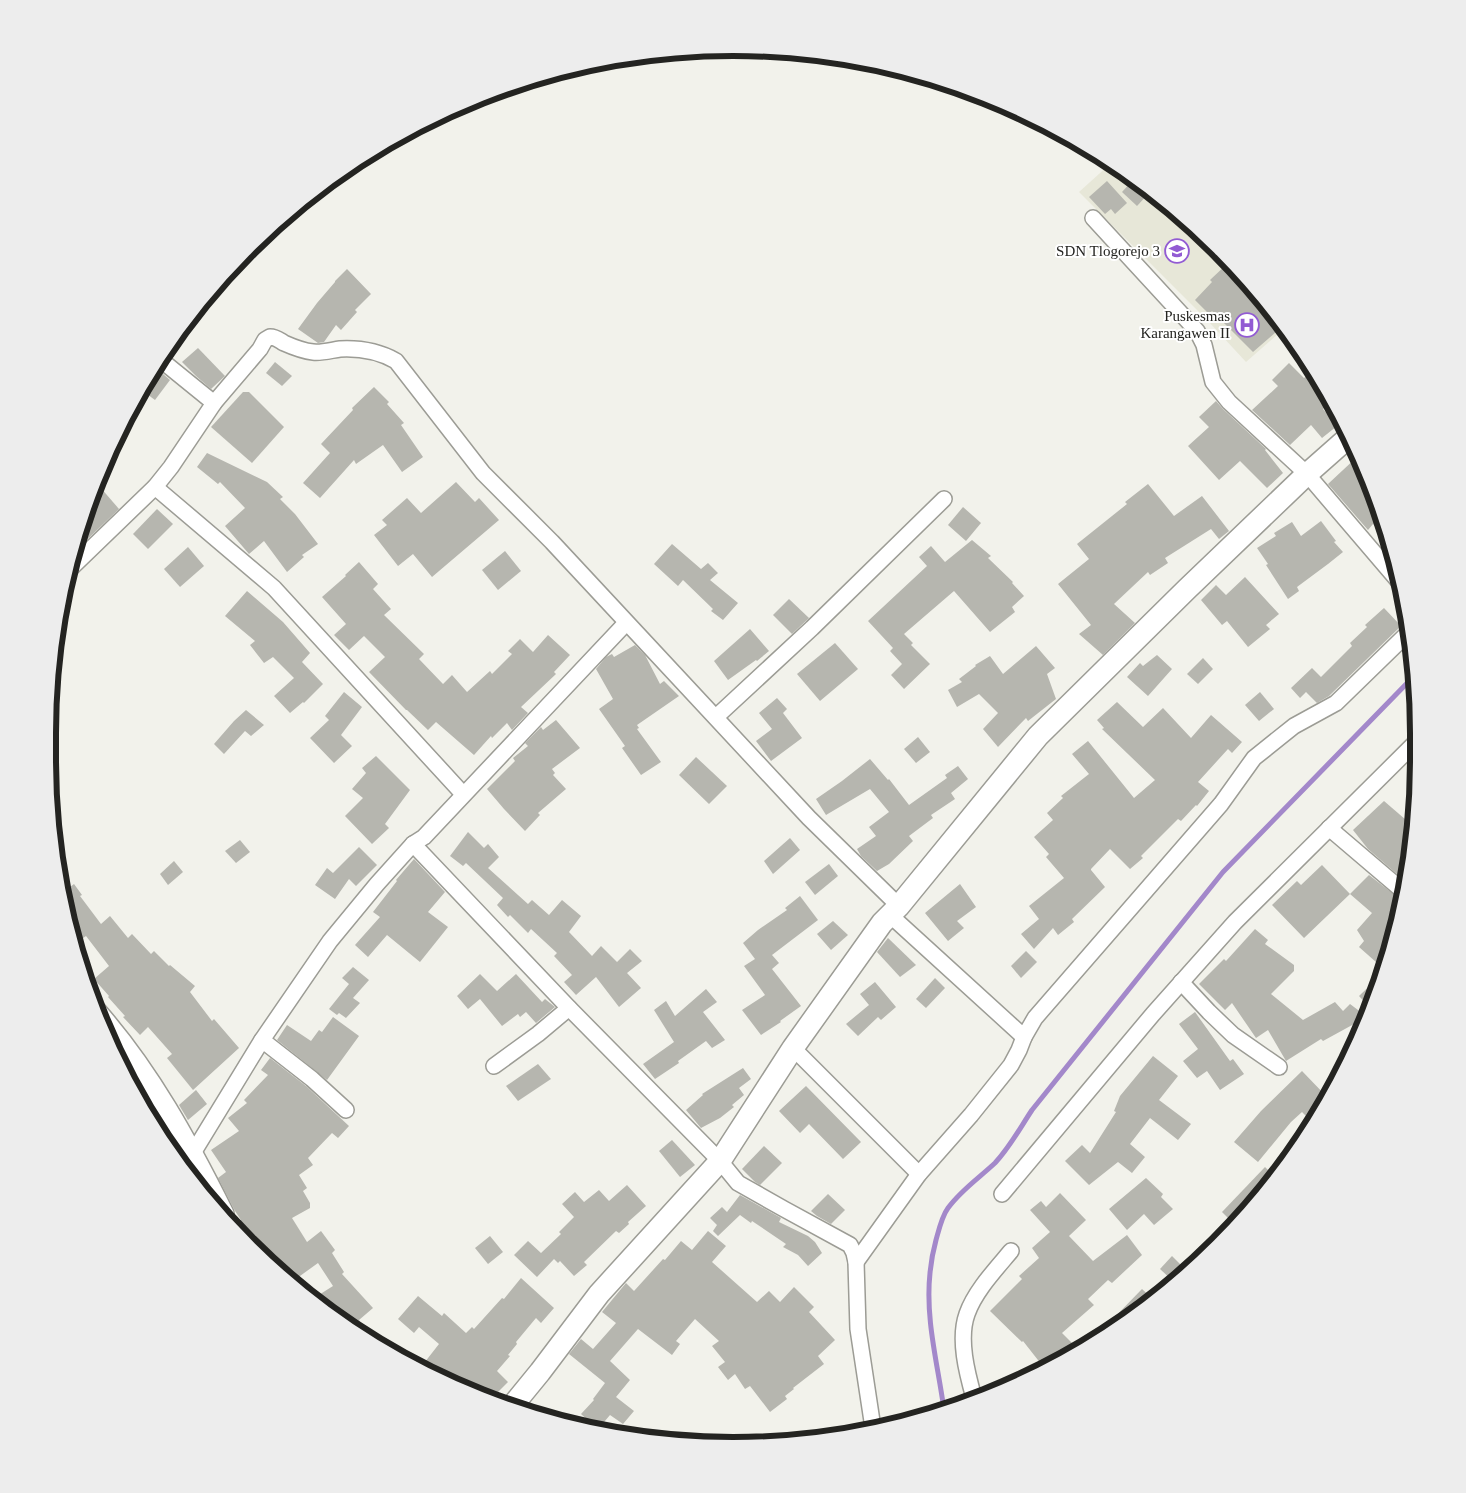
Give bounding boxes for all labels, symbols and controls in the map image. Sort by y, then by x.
school or university icon: SDN Tlogorejo 3 [1164,238,1190,264]
place label: SDN Tlogorejo 3 [1056,243,1160,259]
place label: Puskesmas Karangawen II [1140,308,1230,341]
hospital icon: Puskesmas Karangawen II [1234,312,1260,338]

